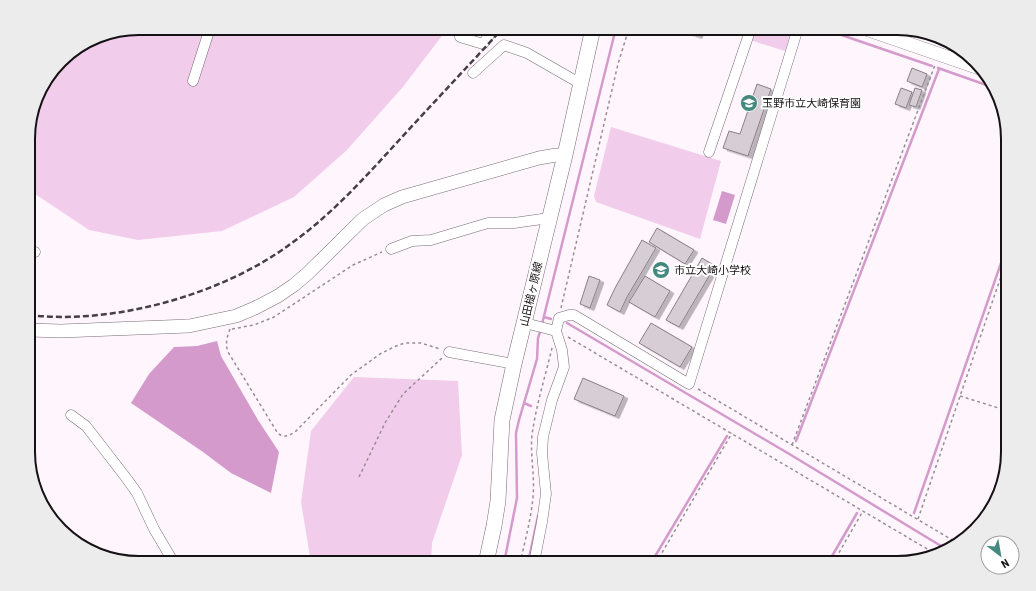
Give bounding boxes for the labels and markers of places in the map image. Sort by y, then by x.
school or university icon: 玉野市立大崎保育園 [739,93,759,113]
place label: 玉野市立大崎保育園 [762,97,861,110]
school or university icon: 市立大崎小学校 [651,260,671,280]
place label: 市立大崎小学校 [674,264,751,277]

